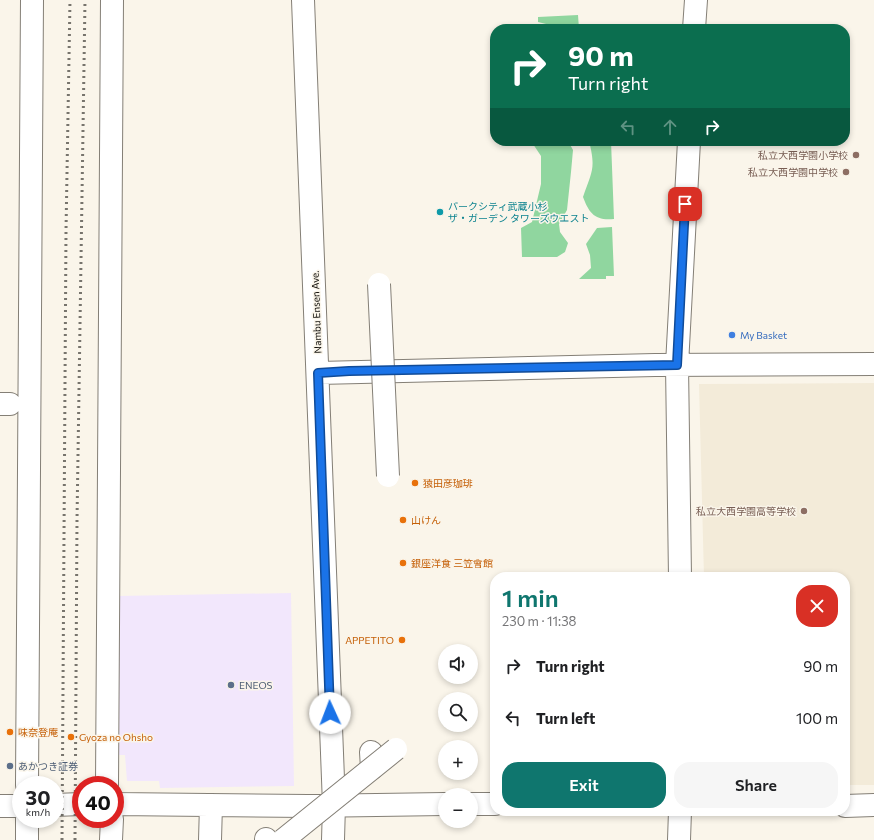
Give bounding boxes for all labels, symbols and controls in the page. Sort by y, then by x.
text: 90 m [568,38,634,72]
icon: right [502,40,554,92]
text: Turn right [568,72,648,94]
icon: left [617,116,639,138]
icon: ahead [659,116,681,138]
icon: right [701,116,723,138]
place label: 私立大西学園小学校 [758,149,848,161]
marker: 私立大西学園小学校 [851,150,861,160]
place label: 私立大西学園中学校 [748,166,838,178]
marker: 私立大西学園中学校 [841,167,851,177]
pin [668,187,702,221]
icon: arrive [674,193,696,215]
place label: パークシティ武蔵小杉 ザ・ガーデン タワーズウエスト [448,200,589,224]
marker: パークシティ武蔵小杉 ザ・ガーデン タワーズウエスト [435,207,445,217]
street label: Nambu Ensen Ave. [309,270,323,354]
place label: My Basket [740,329,787,341]
marker: My Basket [727,330,737,340]
place label: 猿田彦珈琲 [423,477,473,489]
marker: 猿田彦珈琲 [410,478,420,488]
place label: 私立大西学園高等学校 [696,505,796,517]
marker: 私立大西学園高等学校 [799,506,809,516]
place label: 山けん [411,514,441,526]
marker: 山けん [398,515,408,525]
place label: 銀座洋食 三笠會館 [411,557,493,569]
marker: 銀座洋食 三笠會館 [398,558,408,568]
text: 1 min [502,583,559,612]
button: close [796,585,838,627]
text: 230 m · 11:38 [502,613,576,629]
place label: APPETITO [345,634,394,646]
marker: APPETITO [397,635,407,645]
map controls [438,644,478,828]
button: sound [438,644,478,684]
icon: right [502,655,524,677]
text: Turn right [536,657,605,675]
text: 90 m [803,657,838,675]
place label: ENEOS [239,679,273,691]
marker: ENEOS [226,680,236,690]
position arrow [309,692,351,734]
button: search [438,692,478,732]
icon: left [502,707,524,729]
text: Turn left [536,709,595,727]
text: 100 m [796,709,838,727]
place label: 味奈登庵 [18,726,58,738]
marker: 味奈登庵 [5,727,15,737]
place label: Gyoza no Ohsho [79,731,153,743]
marker: Gyoza no Ohsho [66,732,76,742]
button: + [438,740,478,780]
place label: あかつき証券 [18,760,78,772]
marker: あかつき証券 [5,761,15,771]
button: Exit [502,762,666,808]
button: Share [674,762,838,808]
speed limit sign: 40 [72,776,124,828]
text: 30 [26,785,50,809]
button: − [438,788,478,828]
text: km/h [26,806,50,818]

